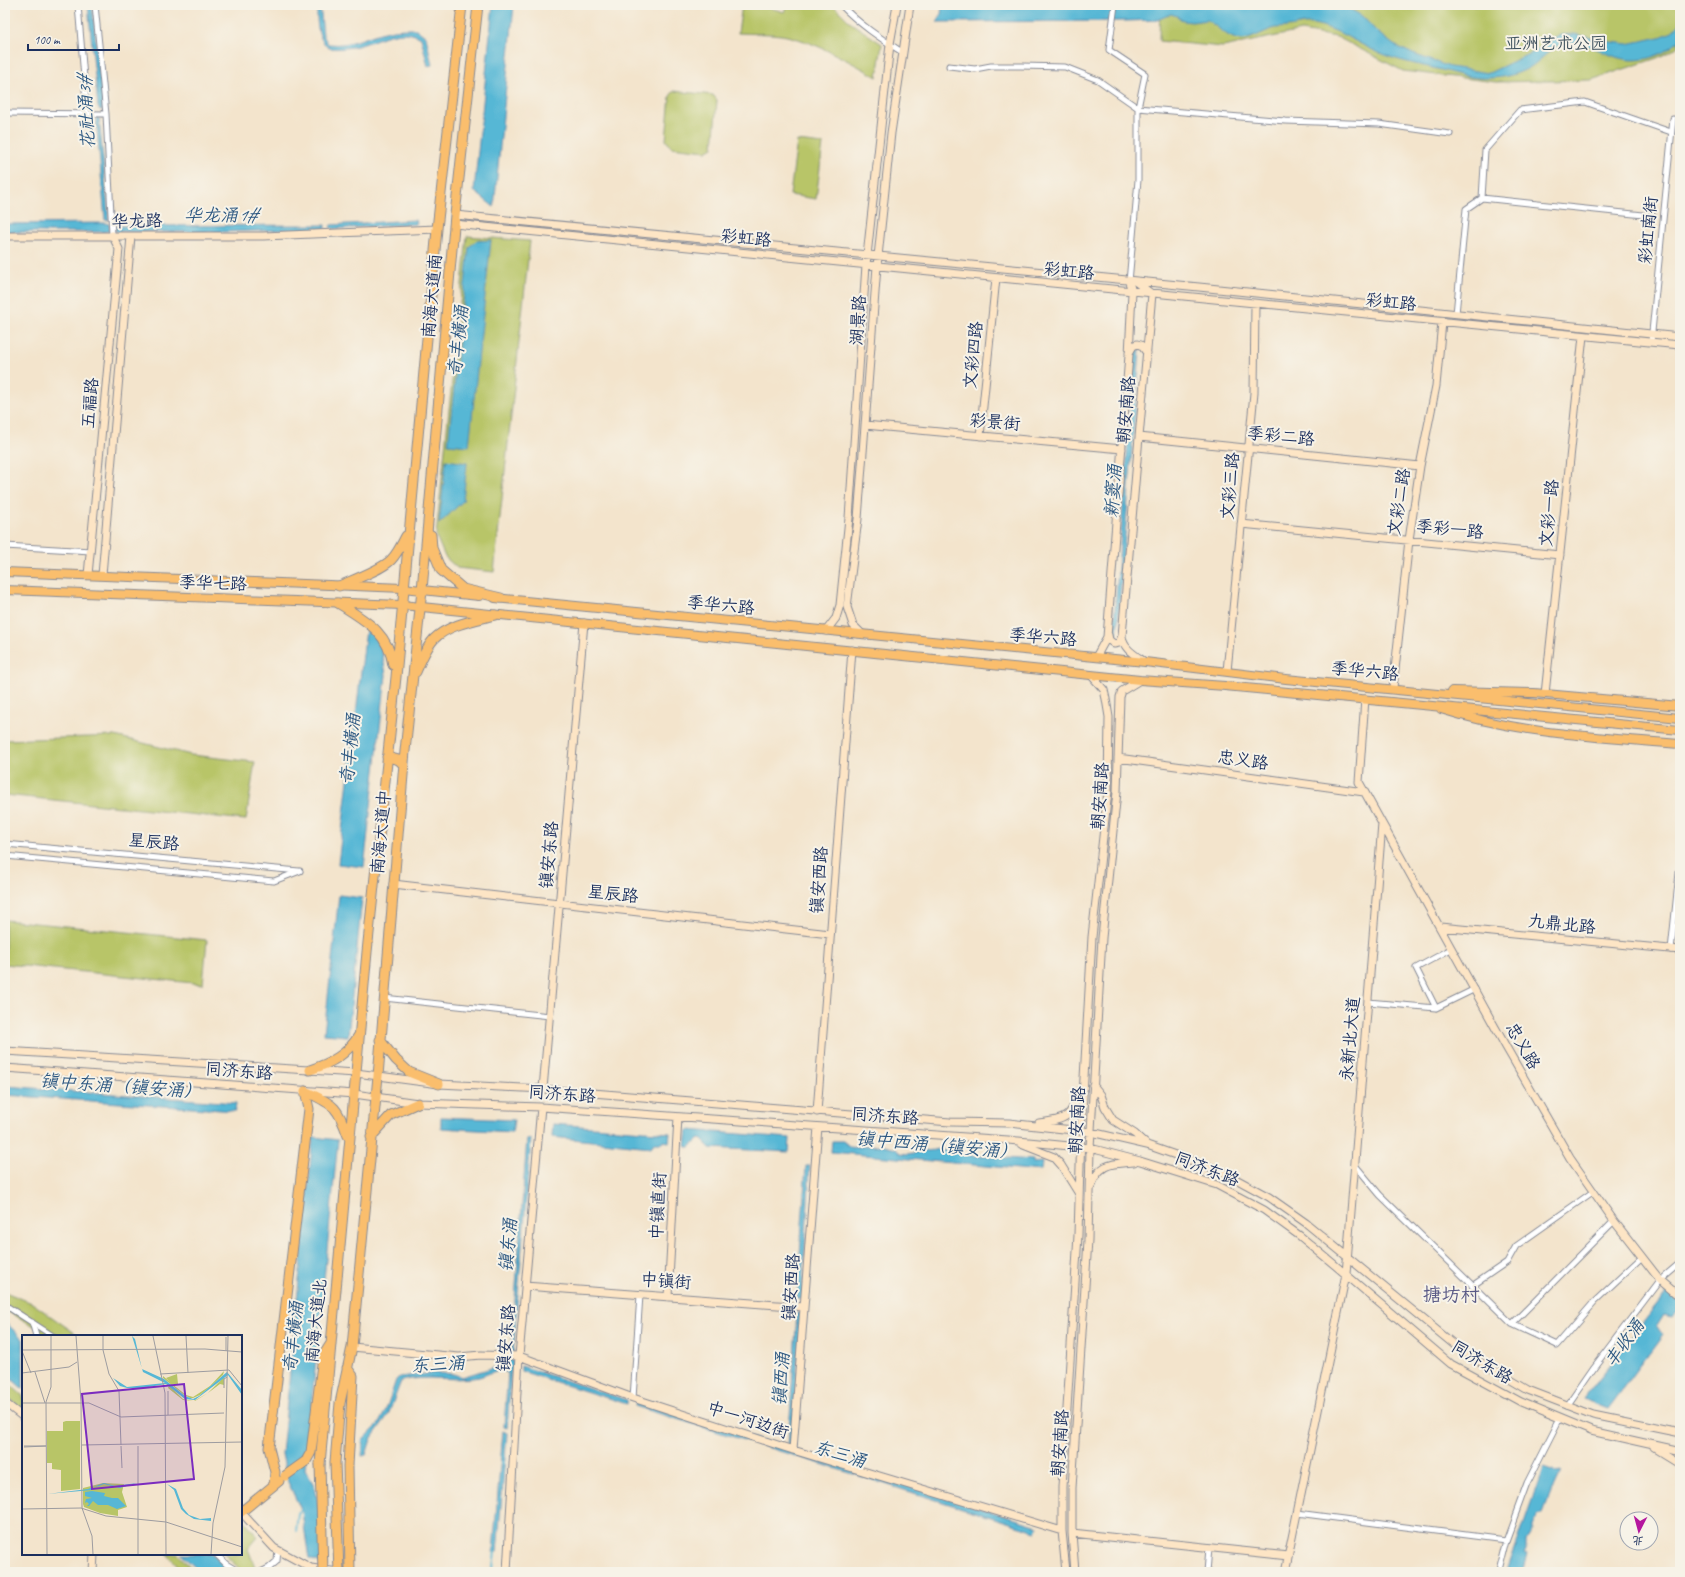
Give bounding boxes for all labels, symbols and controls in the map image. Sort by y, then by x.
scale bar [28,26,119,52]
text: 100 m [34,32,61,48]
park label: 亚洲艺术公园 [1505,33,1607,54]
water label: 花社涌3# [73,70,99,150]
street label: 彩虹南街 [1634,195,1662,265]
water label: 华龙涌1# [184,204,262,226]
street label: 华龙路 [111,210,163,232]
street label: 彩虹路 [720,225,772,251]
street label: 南海大道南 [418,253,446,339]
street label: 彩虹路 [1043,258,1095,284]
street label: 彩虹路 [1365,289,1417,315]
street label: 湖景路 [846,294,870,346]
water label: 奇丰横涌 [443,303,473,378]
street label: 文彩四路 [959,320,987,390]
street label: 朝安南路 [1113,375,1139,445]
street label: 五福路 [77,377,103,429]
street label: 彩景街 [969,409,1021,435]
street label: 季彩二路 [1246,422,1316,450]
street label: 文彩三路 [1217,451,1243,521]
water label: 新窦涌 [1100,462,1126,519]
street label: 文彩二路 [1383,467,1415,537]
street label: 文彩一路 [1535,478,1563,548]
street label: 季彩一路 [1415,515,1485,543]
street label: 季华七路 [179,571,247,595]
street label: 季华六路 [686,591,756,619]
street label: 季华六路 [1008,624,1078,650]
street label: 季华六路 [1330,657,1400,685]
water label: 奇丰横涌 [335,711,365,786]
street label: 忠义路 [1216,746,1270,774]
street label: 朝安南路 [1087,761,1113,831]
street label: 南海大道中 [367,789,395,875]
street label: 镇安东路 [536,820,562,890]
street label: 星辰路 [128,829,180,855]
street label: 镇安西路 [806,845,832,915]
street label: 星辰路 [587,881,639,907]
street label: 九鼎北路 [1527,910,1597,938]
street label: 永新北大道 [1336,996,1364,1082]
street label: 忠义路 [1501,1019,1545,1073]
street label: 同济东路 [204,1058,274,1084]
water label: 镇中东涌（镇安涌） [39,1069,203,1103]
street label: 同济东路 [527,1081,597,1107]
street label: 朝安南路 [1065,1085,1089,1155]
street label: 同济东路 [850,1103,920,1129]
water label: 镇中西涌（镇安涌） [855,1127,1019,1163]
street label: 同济东路 [1171,1147,1243,1191]
street label: 中镇直街 [646,1171,670,1241]
water label: 镇东涌 [495,1216,521,1273]
street label: 镇安西路 [778,1252,804,1322]
street label: 中镇街 [640,1269,692,1293]
street label: 南海大道北 [301,1278,331,1364]
district label: 搪坊村 [1422,1283,1480,1307]
water label: 奇丰横涌 [278,1299,308,1374]
street label: 镇安东路 [493,1303,519,1373]
water label: 丰收涌 [1599,1314,1649,1371]
inset map [22,1335,242,1555]
street label: 同济东路 [1447,1335,1517,1389]
water label: 镇西涌 [768,1350,794,1407]
water label: 东三涌 [410,1352,467,1376]
street label: 中一河边街 [704,1397,792,1443]
street label: 朝安南路 [1047,1408,1073,1478]
water label: 东三涌 [811,1436,870,1473]
north arrow [1619,1511,1659,1551]
text: 北 [1632,1533,1644,1548]

